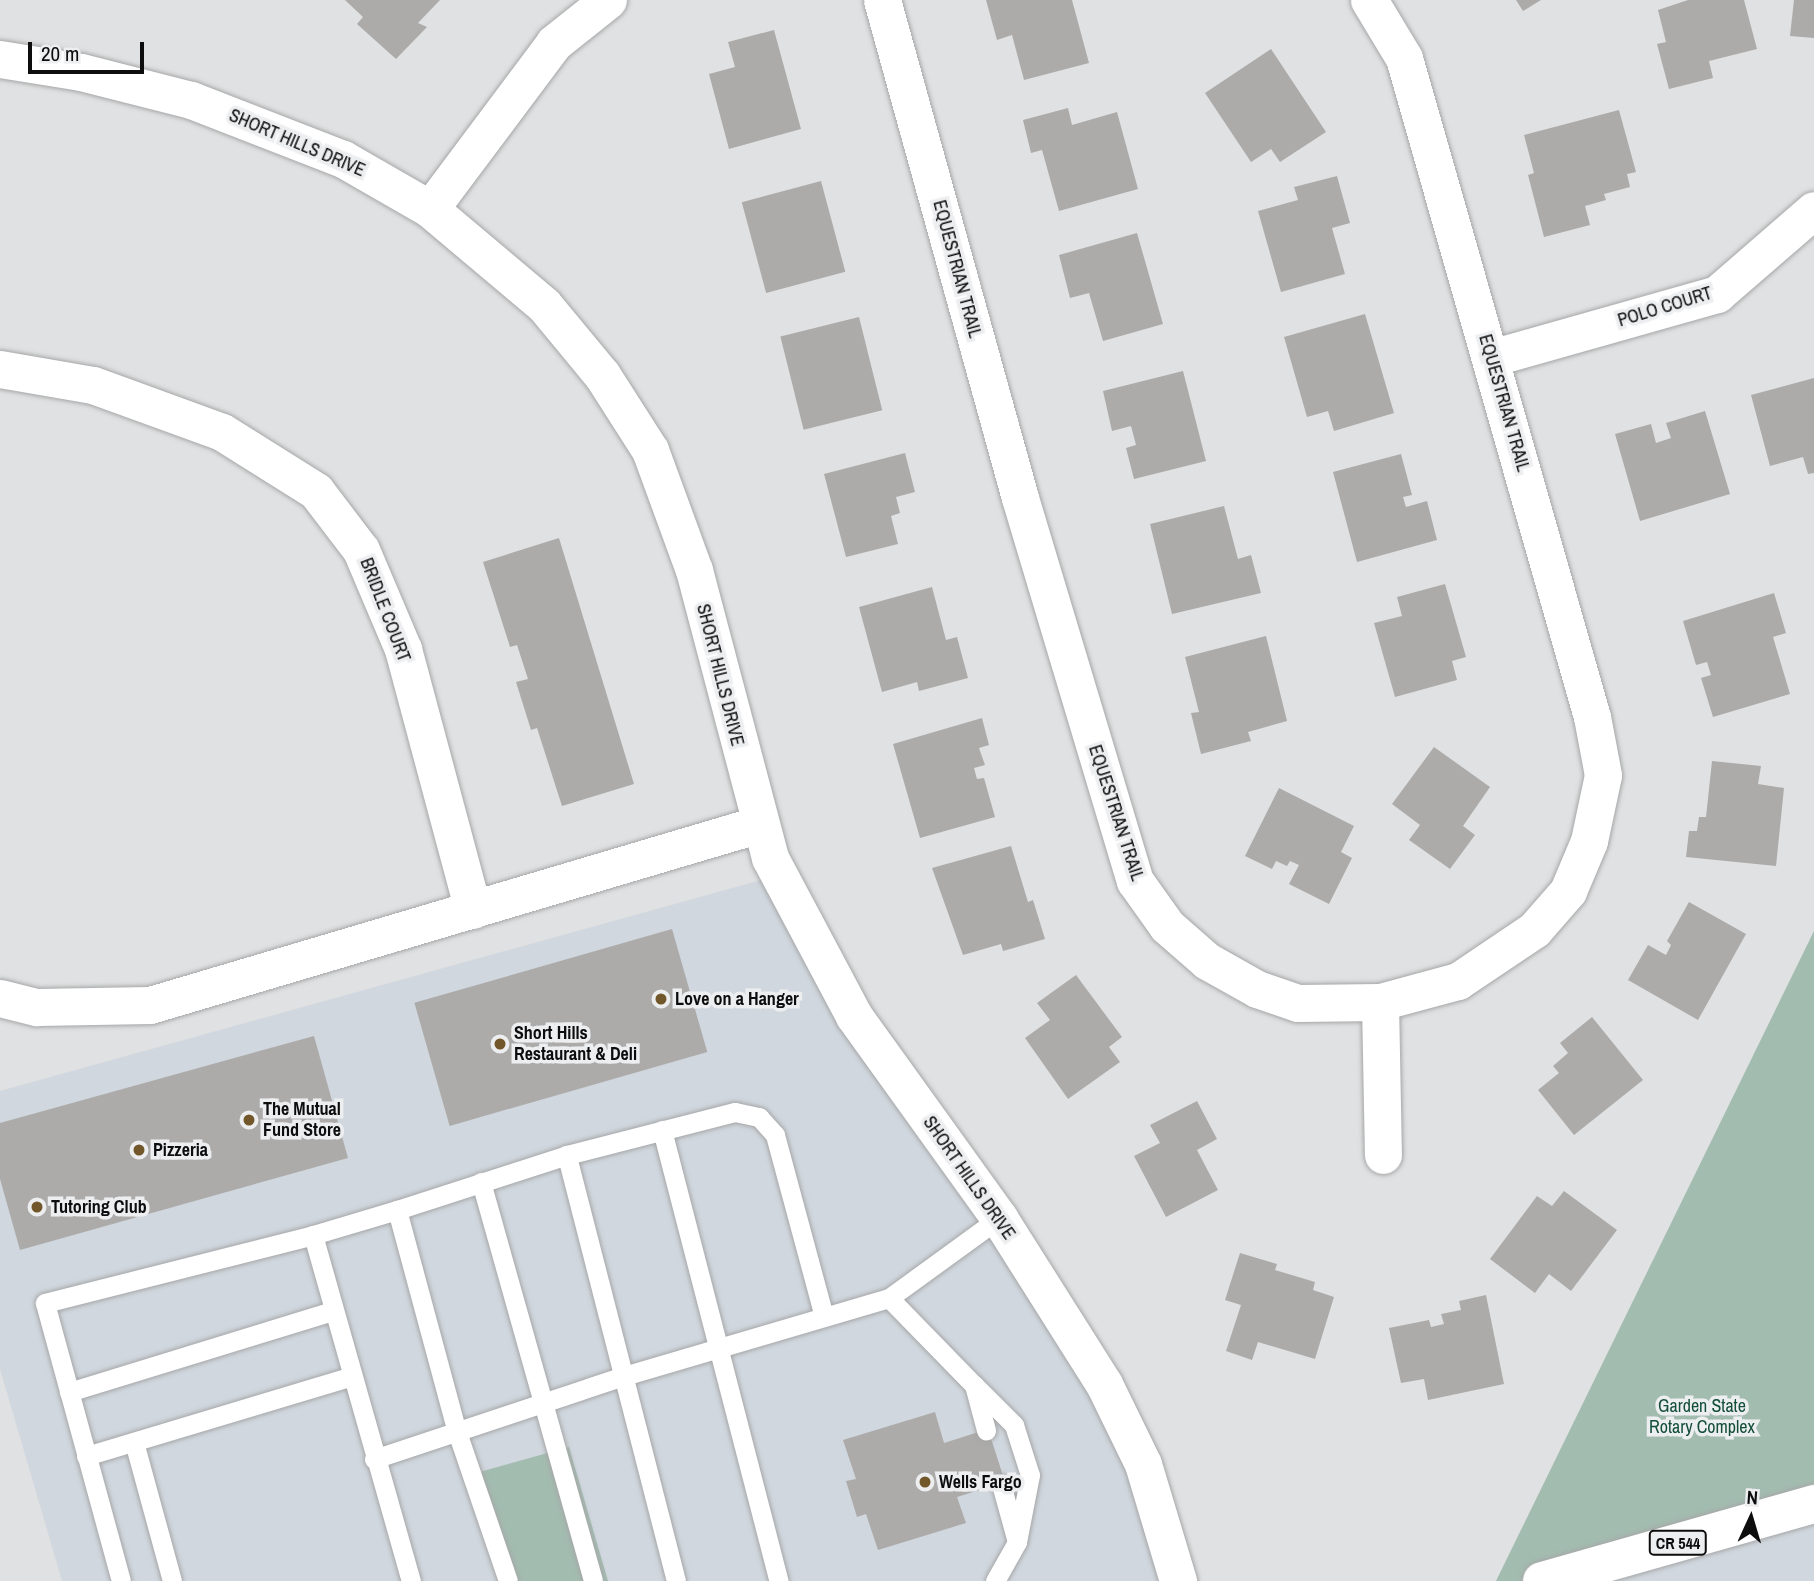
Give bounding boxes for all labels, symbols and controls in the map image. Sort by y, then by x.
scale bar [32,28,147,72]
text: 20 m [41,39,79,68]
street label: SHORT HILLS DRIVE [226,105,368,181]
street label: EQUESTRIAN TRAIL [928,198,986,340]
street label: POLO COURT [1615,282,1715,332]
street label: EQUESTRIAN TRAIL [1474,332,1534,474]
street label: BRIDLE COURT [355,555,415,665]
street label: SHORT HILLS DRIVE [692,602,748,748]
street label: EQUESTRIAN TRAIL [1084,742,1148,884]
place label: Love on a Hanger [675,988,799,1010]
marker: Love on a Hanger [653,991,669,1007]
place label: Short Hills Restaurant & Deli [514,1023,637,1066]
marker: Short Hills Restaurant & Deli [492,1036,508,1052]
place label: The Mutual Fund Store [263,1099,341,1142]
marker: The Mutual Fund Store [241,1112,257,1128]
street label: SHORT HILLS DRIVE [918,1112,1020,1244]
place label: Pizzeria [153,1139,208,1161]
marker: Pizzeria [131,1142,147,1158]
place label: Tutoring Club [51,1196,147,1218]
marker: Tutoring Club [29,1199,45,1215]
park label: Garden State Rotary Complex [1649,1396,1755,1438]
place label: Wells Fargo [939,1471,1022,1493]
marker: Wells Fargo [917,1474,933,1490]
north arrow [1716,1483,1786,1553]
text: N [1746,1484,1759,1510]
road number: CR 544 [1648,1530,1708,1555]

